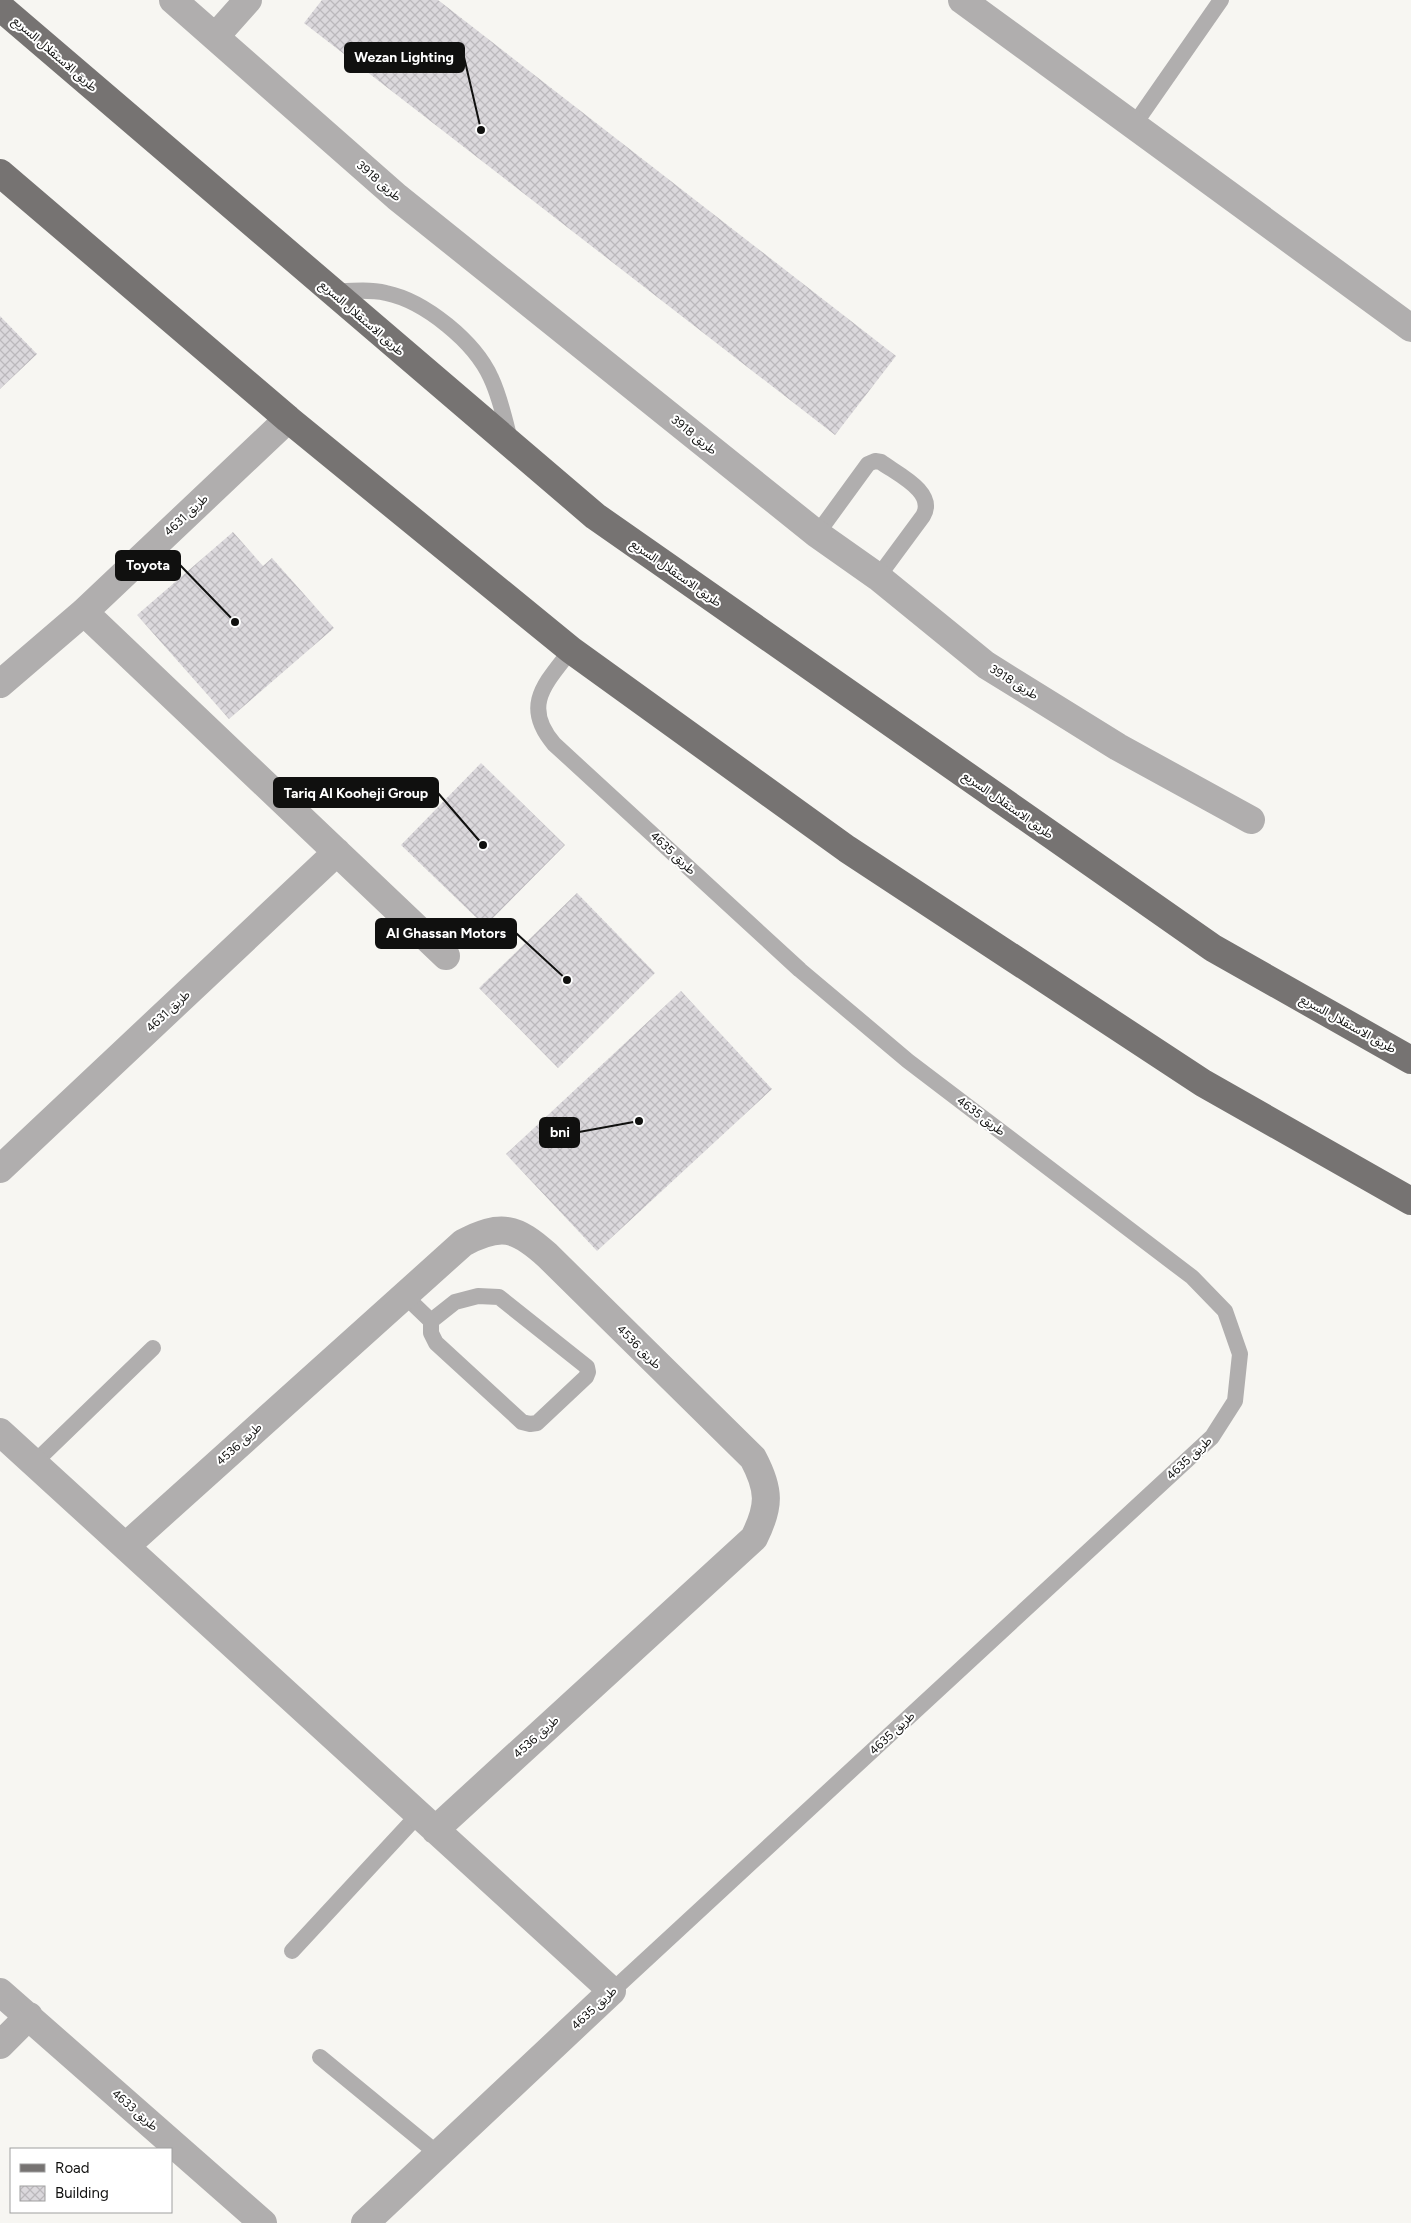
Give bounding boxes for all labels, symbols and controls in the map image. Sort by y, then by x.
street label: طريق الاستقلال السريع [9,13,100,96]
callout: Wezan Lighting [345,43,464,72]
text: Wezan Lighting [354,49,454,66]
street label: طريق 3918 [353,158,404,205]
street label: طريق الاستقلال السريع [316,277,407,360]
street label: طريق 3918 [668,412,720,458]
street label: طريق 4631 [161,491,211,539]
street label: طريق الاستقلال السريع [627,536,724,611]
callout: Toyota [116,551,180,580]
text: Toyota [126,557,170,574]
street label: طريق 3918 [987,662,1041,703]
street label: طريق الاستقلال السريع [959,768,1056,843]
callout: Tariq Al Kooheji Group [274,778,438,807]
text: Tariq Al Kooheji Group [284,785,428,802]
street label: طريق 4635 [647,829,698,878]
callout: Al Ghassan Motors [376,919,516,948]
text: Al Ghassan Motors [386,925,506,942]
street label: طريق 4631 [143,987,193,1035]
street label: طريق الاستقلال السريع [1297,992,1398,1058]
street label: طريق 4635 [954,1093,1008,1139]
callout: bni [540,1118,579,1147]
text: bni [550,1124,570,1141]
street label: طريق 4536 [613,1322,664,1373]
street label: طريق 4536 [213,1420,265,1469]
street label: طريق 4635 [1164,1434,1215,1483]
street label: طريق 4635 [867,1709,918,1758]
street label: طريق 4536 [510,1713,562,1762]
street label: طريق 4635 [569,1984,620,2033]
street label: طريق 4633 [109,2086,161,2134]
legend [10,2148,172,2213]
text: Road [55,2159,90,2177]
text: Building [55,2184,109,2202]

